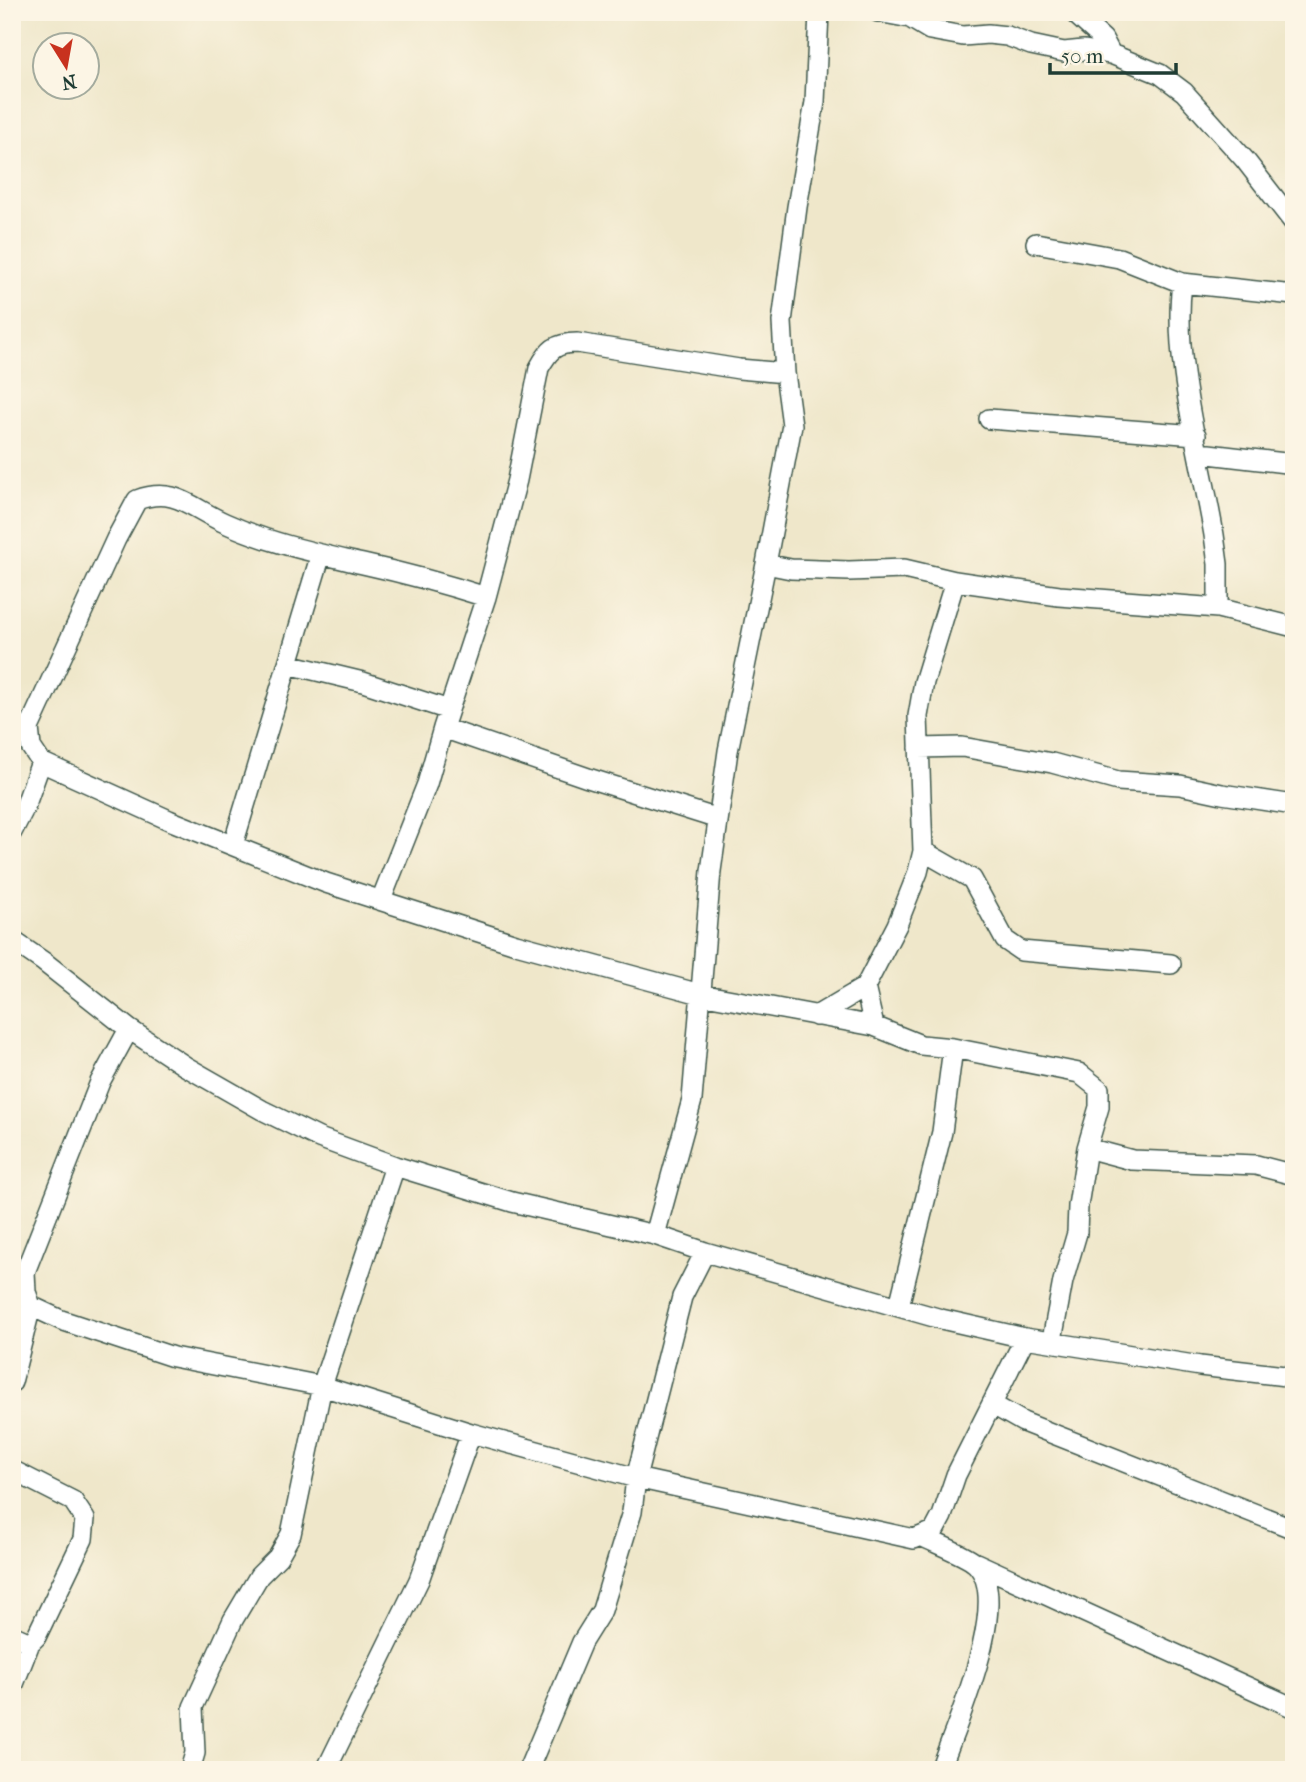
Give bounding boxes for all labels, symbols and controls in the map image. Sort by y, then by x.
north arrow [32,32,102,102]
scale bar [1050,32,1176,76]
text: 50 m [1061,44,1104,68]
text: N [59,70,78,94]

